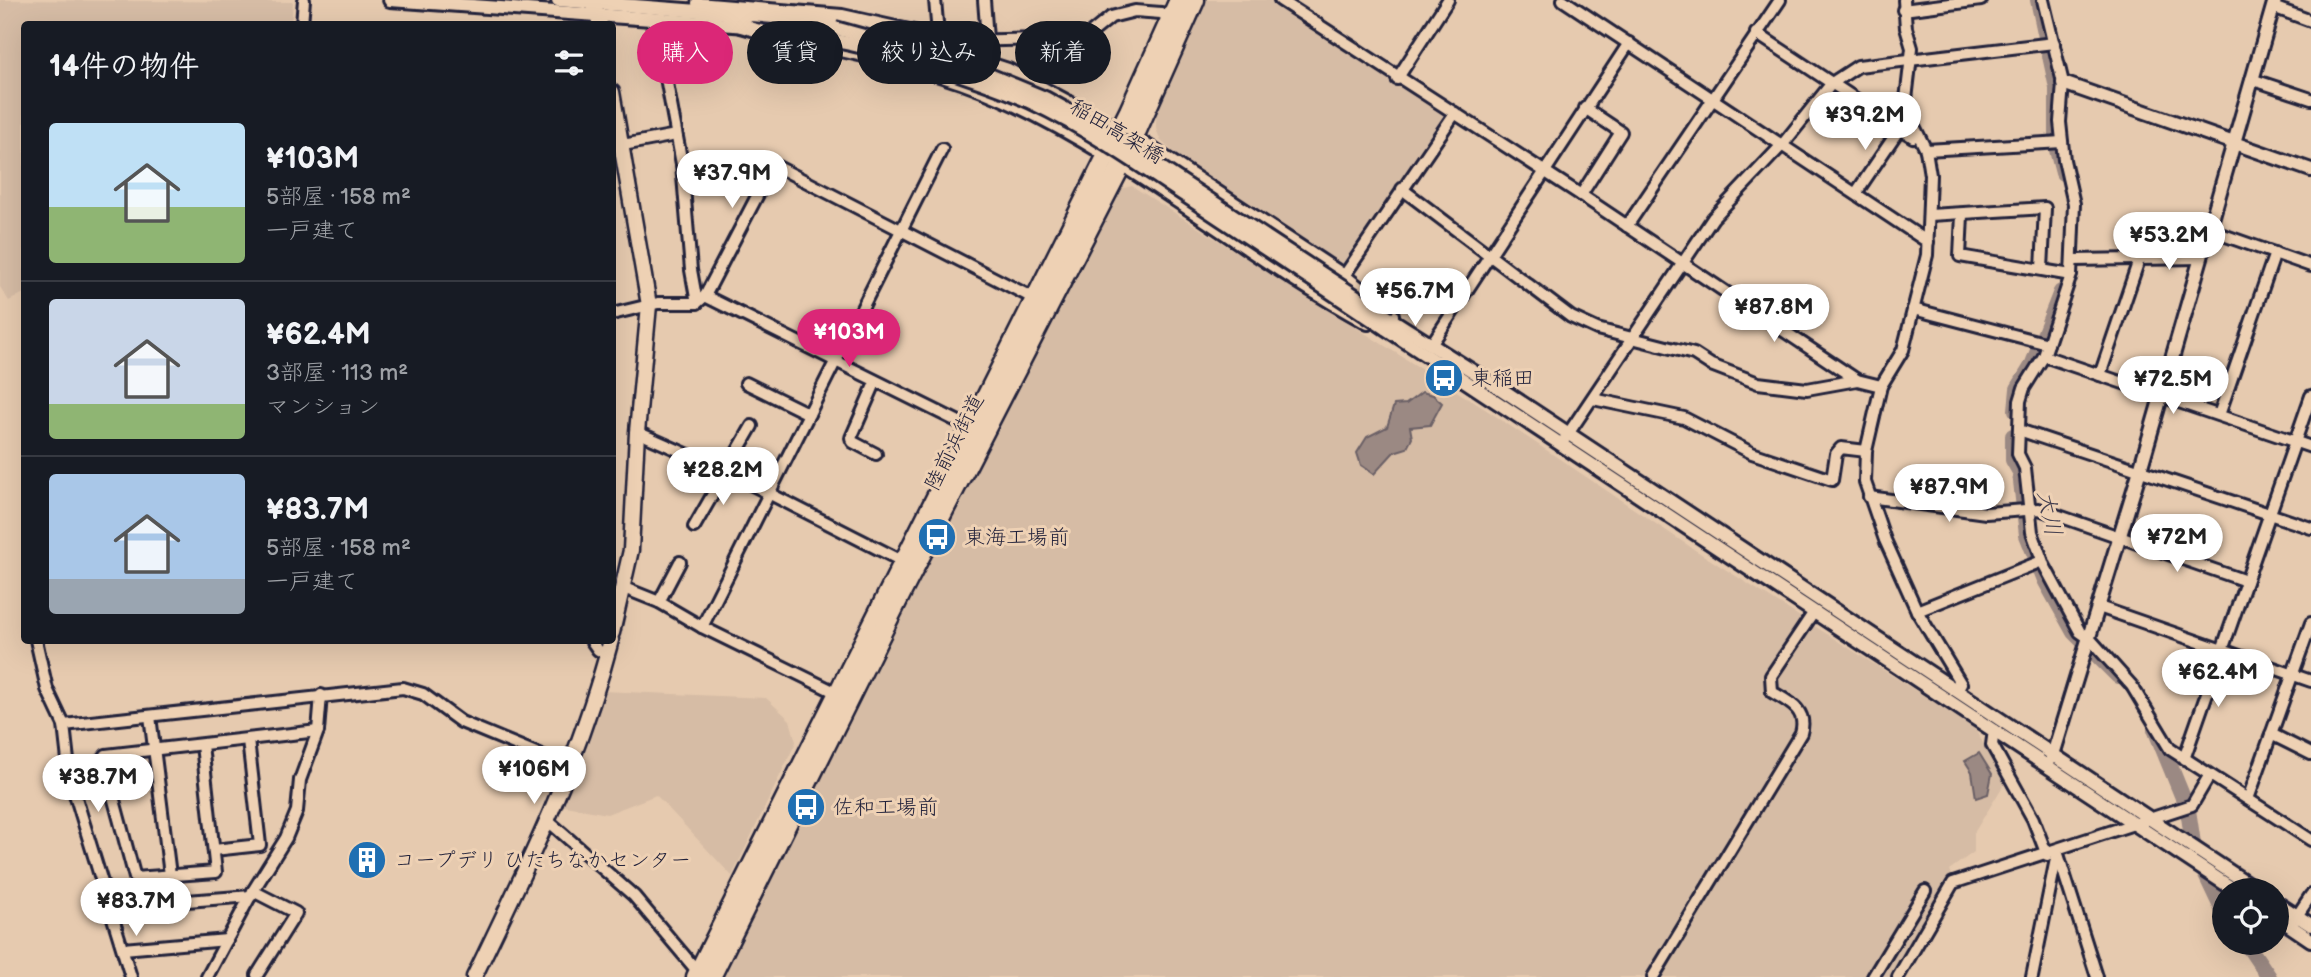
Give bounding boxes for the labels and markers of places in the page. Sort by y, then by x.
pin: ¥39.2M [1808,92,1922,152]
pin: ¥37.9M [675,150,789,210]
pin: ¥53.2M [2112,212,2226,272]
pin: ¥56.7M [1358,268,1472,328]
pin: ¥87.8M [1717,284,1831,344]
pin: ¥103M [800,310,898,369]
pin: ¥72.5M [2116,356,2230,416]
bus stop icon: 東稲田 [1423,357,1465,399]
place label: 東稲田 [1471,366,1534,391]
pin: ¥28.2M [666,448,780,507]
pin: ¥87.9M [1892,464,2006,524]
pin: ¥72M [2136,514,2218,574]
bus stop icon: 東海工場前 [916,516,958,558]
place label: 東海工場前 [964,525,1069,550]
pin: ¥62.4M [2161,650,2275,709]
pin: ¥106M [485,746,583,806]
pin: ¥38.7M [41,754,155,814]
bus stop icon: 佐和工場前 [785,786,827,828]
place label: 佐和工場前 [833,795,938,820]
building icon: コープデリ ひたちなかセンター [346,839,388,881]
place label: コープデリ ひたちなかセンター [394,848,691,873]
pin: ¥83.7M [79,878,193,938]

